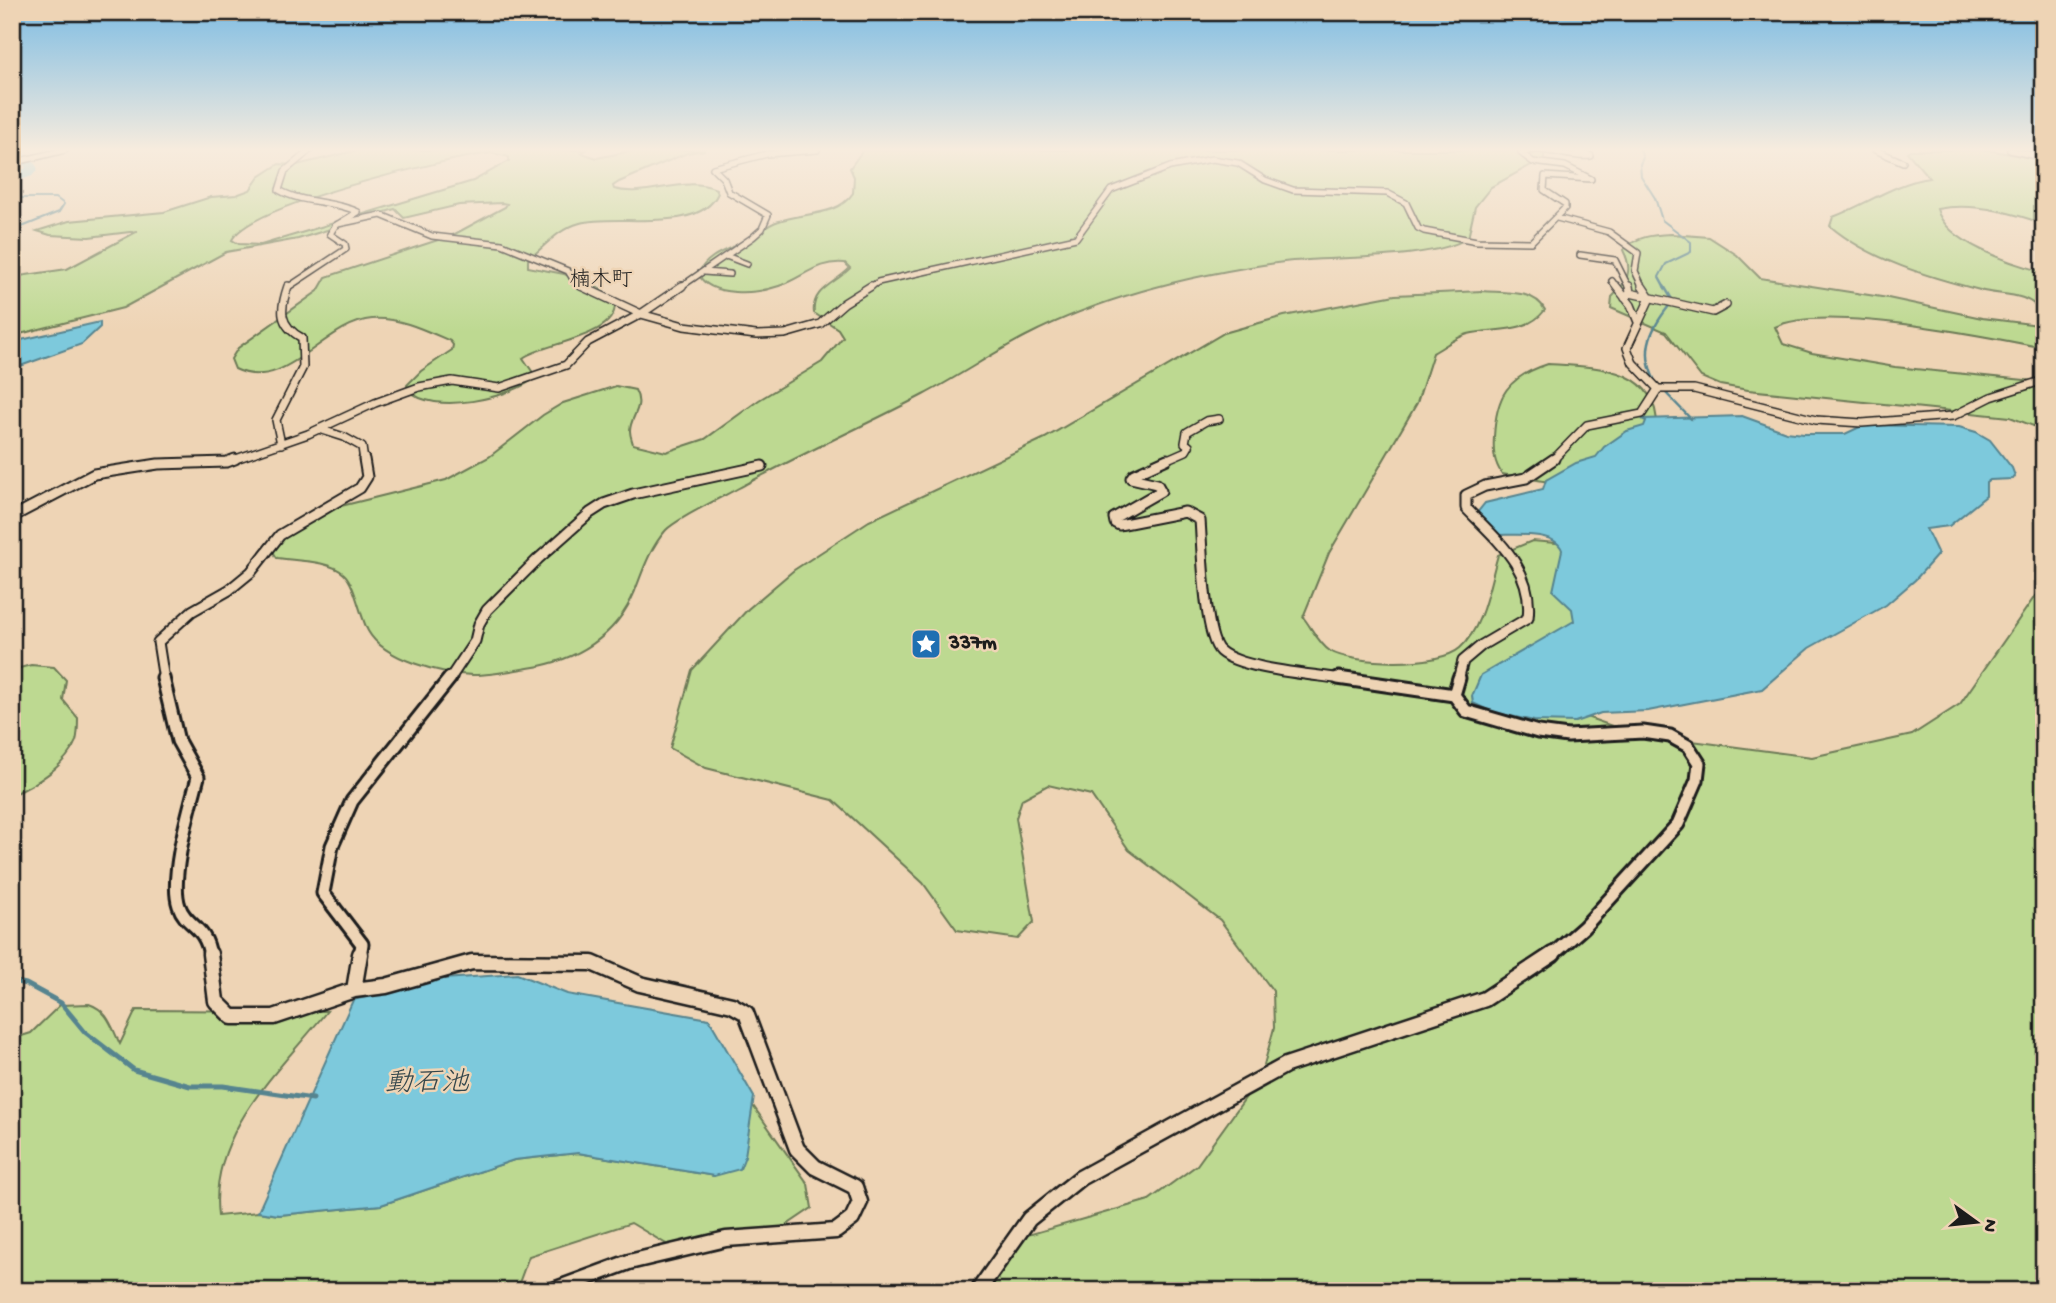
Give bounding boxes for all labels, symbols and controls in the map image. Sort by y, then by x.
district label: 楠木町 [570,268,633,294]
place icon: 337m [909,627,943,661]
place label: 337m [948,632,997,657]
water label: 動石池 [385,1067,470,1101]
north arrow [1940,1188,2010,1258]
text: N [1976,1217,2002,1234]

